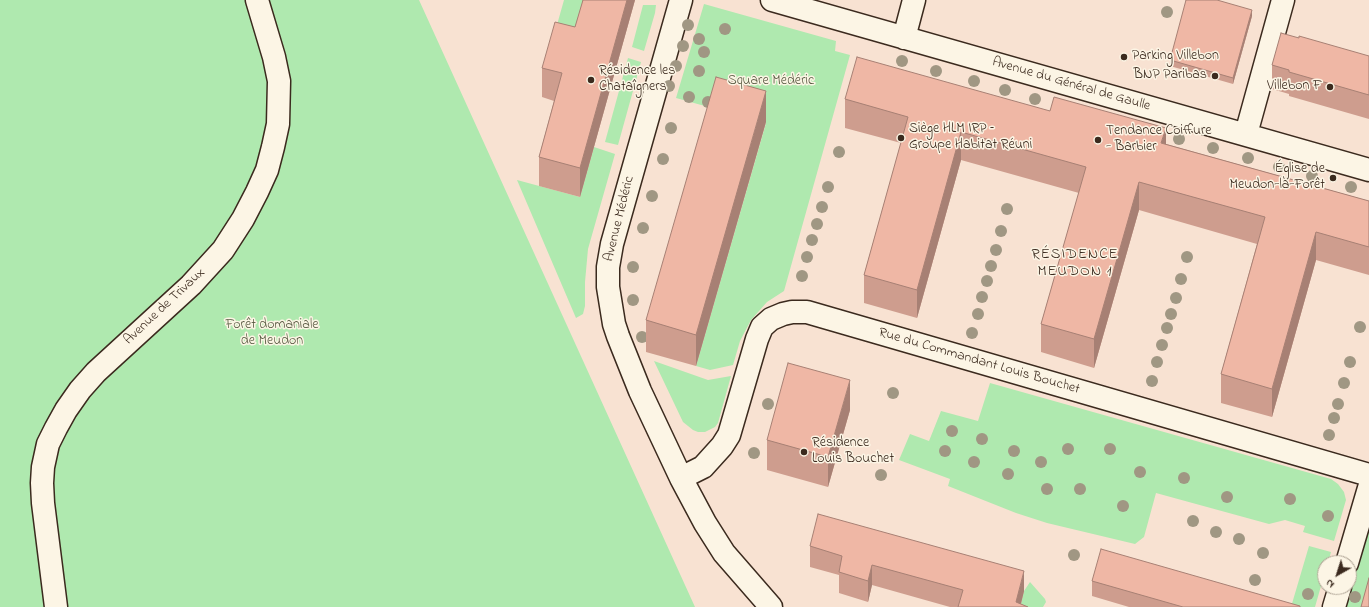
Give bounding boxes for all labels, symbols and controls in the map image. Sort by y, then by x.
place label: Parking Villebon [1132,49,1219,65]
marker: Parking Villebon [1119,52,1129,62]
street label: Avenue du Général de Gaulle [990,54,1152,116]
place label: Résidence les Chataîgners [599,64,675,96]
place label: BNP Paribas [1134,68,1207,84]
marker: BNP Paribas [1210,71,1220,81]
park label: Square Médéric [728,74,814,90]
marker: Résidence les Chataîgners [586,75,596,85]
place label: Villebon F [1267,79,1322,95]
marker: Villebon F [1325,82,1335,92]
place label: Siège HLM IRP – Groupe Habitat Réuni [909,122,1032,154]
place label: Tendance Coiffure - Barbier [1106,124,1212,156]
marker: Siège HLM IRP – Groupe Habitat Réuni [896,133,906,143]
marker: Tendance Coiffure - Barbier [1093,135,1103,145]
place label: Église de Meudon-la-Forêt [1229,162,1325,194]
marker: Église de Meudon-la-Forêt [1328,173,1338,183]
street label: Avenue Médéric [601,175,639,263]
district label: RÉSIDENCE MEUDON 1 [1031,247,1119,282]
street label: Avenue de Trivaux [121,265,209,349]
park label: Forêt domaniale de Meudon [225,318,319,350]
street label: Rue du Commandant Louis Bouchet [876,325,1082,399]
place label: Résidence Louis Bouchet [812,436,894,468]
marker: Résidence Louis Bouchet [799,447,809,457]
north arrow [1317,555,1357,595]
text: N [1322,575,1338,592]

